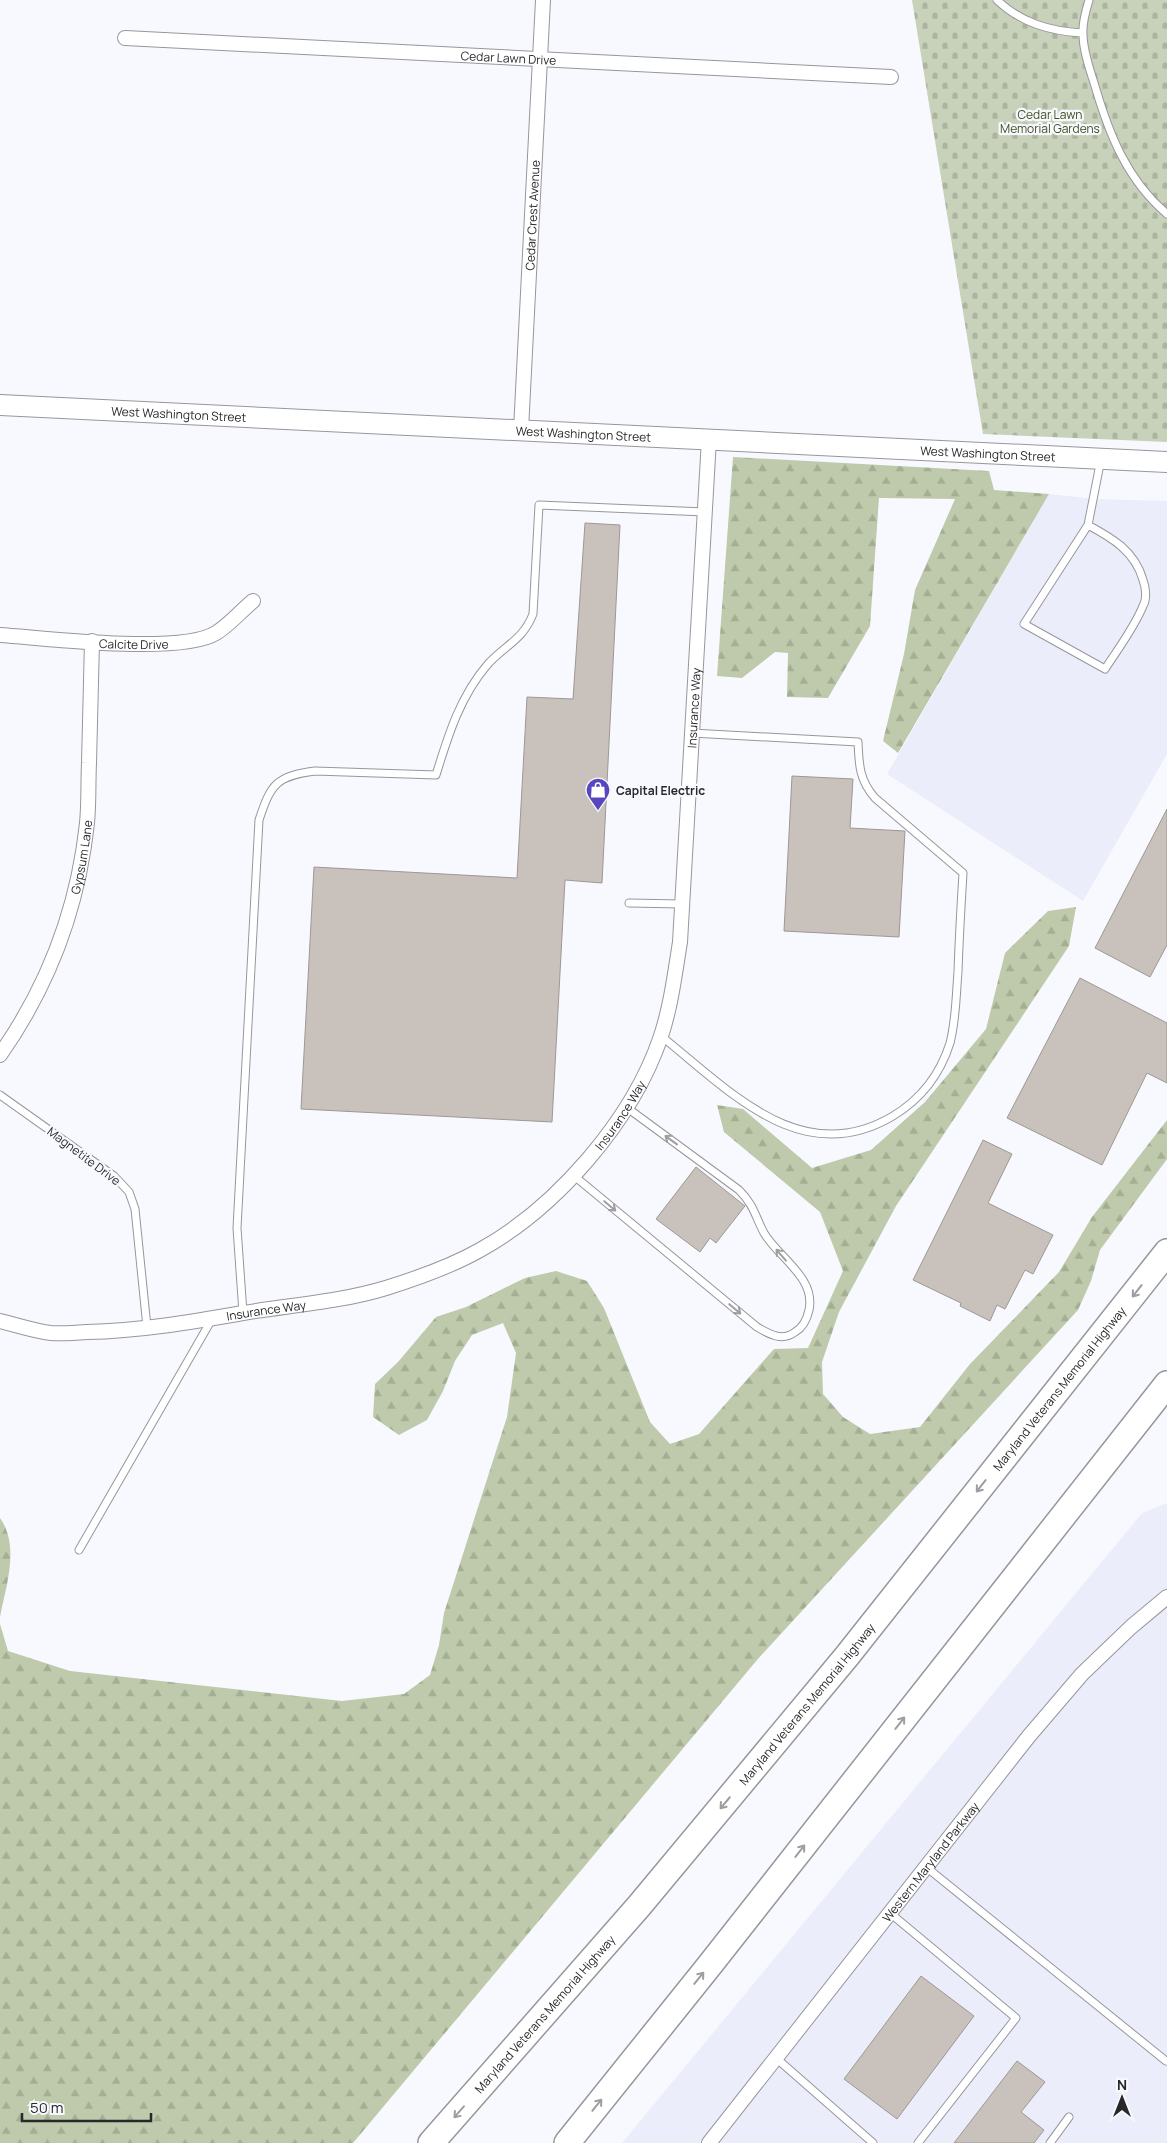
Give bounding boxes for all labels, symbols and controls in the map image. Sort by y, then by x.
street label: Cedar Lawn Drive [460,47,557,68]
park label: Cedar Lawn Memorial Gardens [1000,106,1100,137]
street label: Cedar Crest Avenue [521,160,543,271]
street label: West Washington Street [111,402,247,426]
street label: West Washington Street [515,422,652,445]
street label: West Washington Street [920,441,1056,465]
street label: Calcite Drive [99,634,169,653]
street label: Insurance Way [683,667,704,749]
shop icon: Capital Electric [585,777,611,811]
place label: Capital Electric [616,782,705,799]
street label: Gypsum Lane [66,819,96,896]
street label: Insurance Way [591,1077,649,1154]
street label: Magnetite Drive [44,1123,124,1189]
one-way arrow [664,1135,678,1145]
one-way arrow [603,1200,616,1211]
one-way arrow [775,1248,787,1261]
one-way arrow [1131,1284,1142,1297]
street label: Insurance Way [225,1296,308,1324]
street label: Maryland Veterans Memorial Highway [989,1302,1130,1474]
one-way arrow [729,1304,742,1315]
one-way arrow [976,1480,987,1493]
street label: Maryland Veterans Memorial Highway [735,1619,879,1788]
one-way arrow [895,1717,906,1730]
one-way arrow [719,1796,730,1809]
street label: Western Maryland Parkway [878,1798,983,1925]
one-way arrow [794,1845,805,1858]
street label: Maryland Veterans Memorial Highway [470,1930,619,2096]
one-way arrow [694,1972,705,1985]
north arrow [1097,2073,1147,2123]
text: N [1117,2075,1127,2094]
scale bar [22,2090,151,2122]
text: 50 m [30,2097,64,2118]
one-way arrow [592,2099,603,2112]
one-way arrow [453,2105,464,2118]

